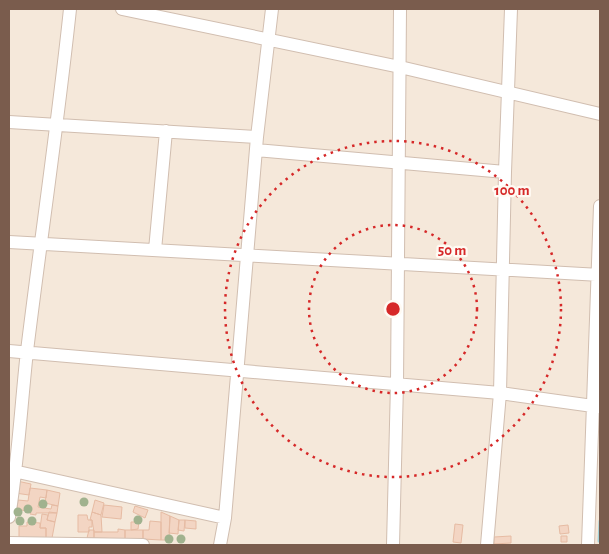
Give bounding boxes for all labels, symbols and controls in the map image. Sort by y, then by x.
text: 100 m [494,183,530,198]
text: 50 m [438,243,466,258]
centre of rings [384,300,402,318]

